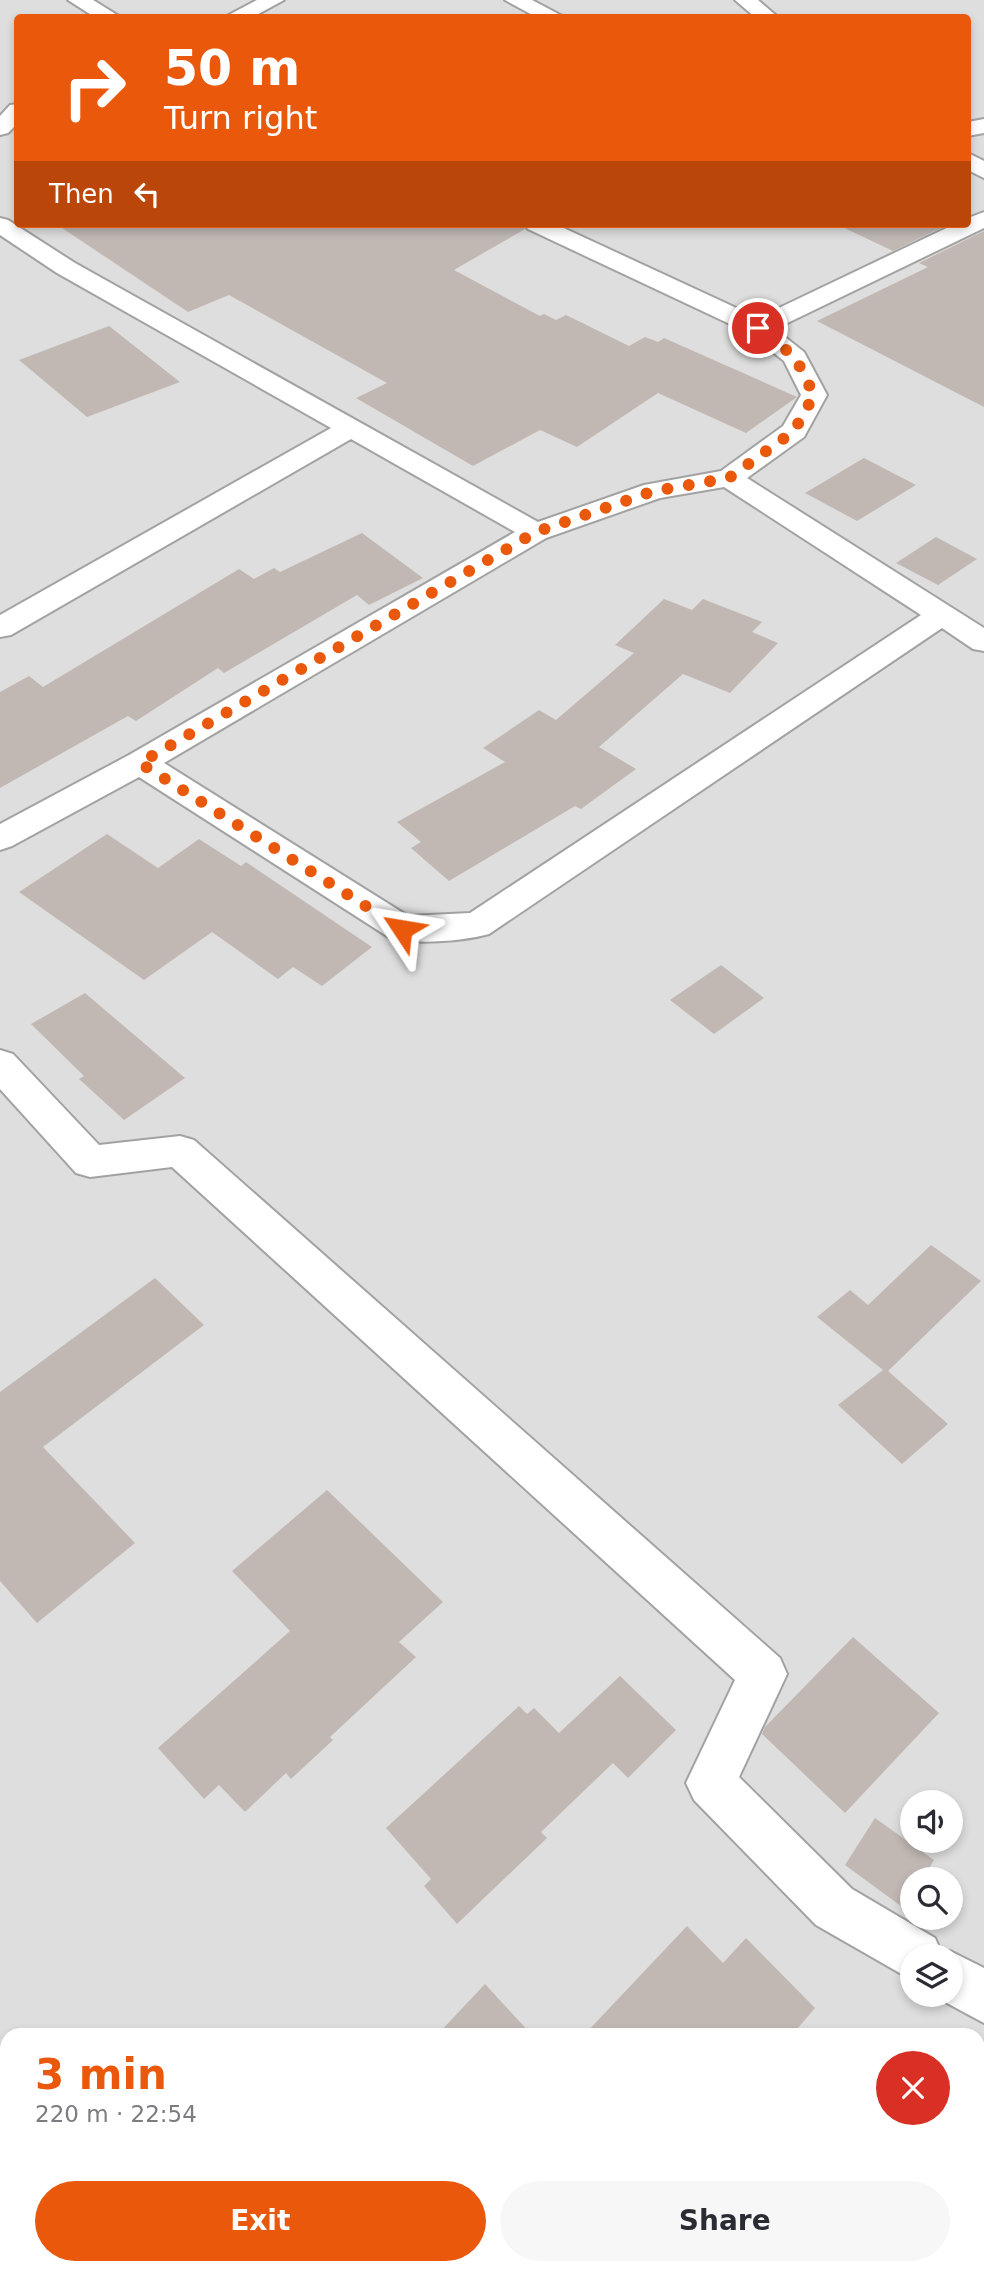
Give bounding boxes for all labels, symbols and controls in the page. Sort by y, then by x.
text: 50 m [164,40,300,97]
icon: right [49,42,140,133]
text: Turn right [164,99,317,137]
icon: left [128,175,166,213]
text: Then [49,179,114,209]
pin [728,298,788,358]
icon: arrive [739,309,777,347]
position arrow [365,892,439,966]
map controls [900,1790,963,2007]
button: sound [900,1790,963,1853]
button: search [900,1867,963,1930]
button: layers [900,1944,963,2007]
text: 3 min [35,2050,167,2099]
button: close [876,2051,950,2125]
text: 220 m · 22:54 [35,2101,197,2127]
button: Exit [35,2181,486,2261]
button: Share [500,2181,950,2261]

